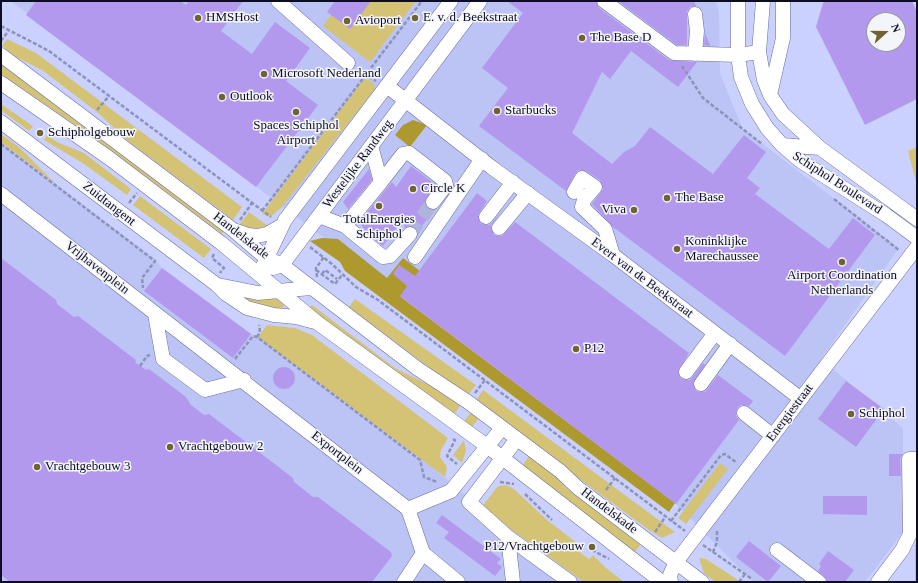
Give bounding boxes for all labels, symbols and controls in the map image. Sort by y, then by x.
place label: HMSHost [206,10,259,26]
place label: E. v. d. Beekstraat [423,10,517,26]
north arrow [866,12,906,52]
marker: HMSHost [193,13,203,23]
place label: Avioport [355,13,401,29]
marker: E. v. d. Beekstraat [410,13,420,23]
marker: Avioport [342,16,352,26]
text: N [889,22,903,34]
place label: The Base D [590,30,651,46]
marker: The Base D [577,33,587,43]
place label: Microsoft Nederland [272,66,381,82]
marker: Microsoft Nederland [259,69,269,79]
place label: Outlook [230,89,273,105]
marker: Outlook [217,92,227,102]
place label: Starbucks [505,103,556,119]
marker: Starbucks [492,106,502,116]
marker: Spaces Schiphol Airport [291,107,301,117]
street label: Westelijke Randweg [320,117,396,211]
place label: Spaces Schiphol Airport [253,118,339,149]
place label: Schipholgebouw [48,125,135,141]
marker: Schipholgebouw [35,128,45,138]
street label: Schiphol Boulevard [789,148,885,218]
street label: Zuidtangent [79,179,139,229]
place label: Circle K [421,181,465,197]
marker: Circle K [408,184,418,194]
place label: The Base [675,190,724,206]
marker: The Base [662,193,672,203]
marker: TotalEnergies Schiphol [374,201,384,211]
place label: Viva [602,202,626,218]
marker: Viva [629,205,639,215]
street label: Handelskade [210,209,272,263]
place label: TotalEnergies Schiphol [343,212,415,243]
place label: Koninklijke Marechaussee [685,234,759,265]
street label: Evert van de Beekstraat [588,235,696,321]
street label: Vrijhavenplein [62,238,132,298]
marker: Koninklijke Marechaussee [672,244,682,254]
marker: Airport Coordination Netherlands [837,257,847,267]
place label: Airport Coordination Netherlands [787,268,897,299]
place label: P12 [584,341,604,357]
marker: P12 [571,344,581,354]
street label: Energiestraat [763,381,817,445]
place label: Schiphol [859,406,905,422]
marker: Schiphol [846,409,856,419]
street label: Exportplein [308,428,366,478]
place label: Vrachtgebouw 2 [178,439,263,455]
marker: Vrachtgebouw 2 [165,442,175,452]
place label: Vrachtgebouw 3 [45,459,130,475]
marker: Vrachtgebouw 3 [32,462,42,472]
street label: Handelskade [577,485,641,537]
place label: P12/Vrachtgebouw [484,539,584,555]
marker: P12/Vrachtgebouw [587,542,597,552]

